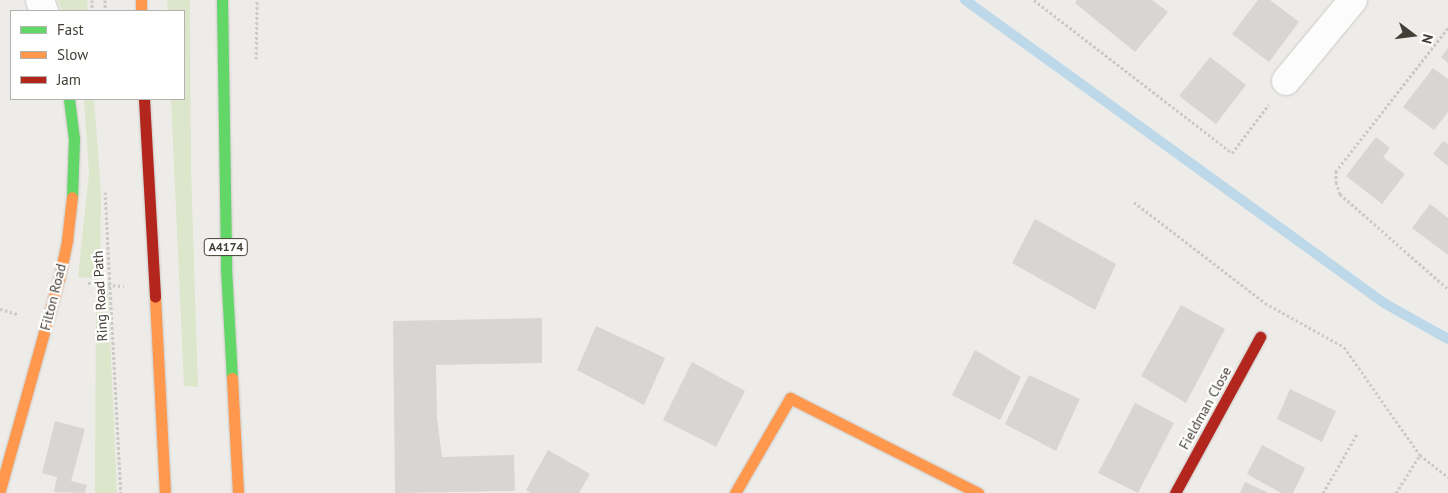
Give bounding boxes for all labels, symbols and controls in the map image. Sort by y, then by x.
legend [10,10,185,100]
north arrow [1388,10,1438,60]
text: Fast [57,20,84,39]
text: N [1418,32,1437,46]
text: Slow [57,45,88,64]
text: Jam [57,70,81,89]
road number: A4174 [204,238,248,256]
street label: Ring Road Path [89,250,111,342]
street label: Filton Road [37,262,69,332]
street label: Fieldman Close [1175,364,1235,452]

